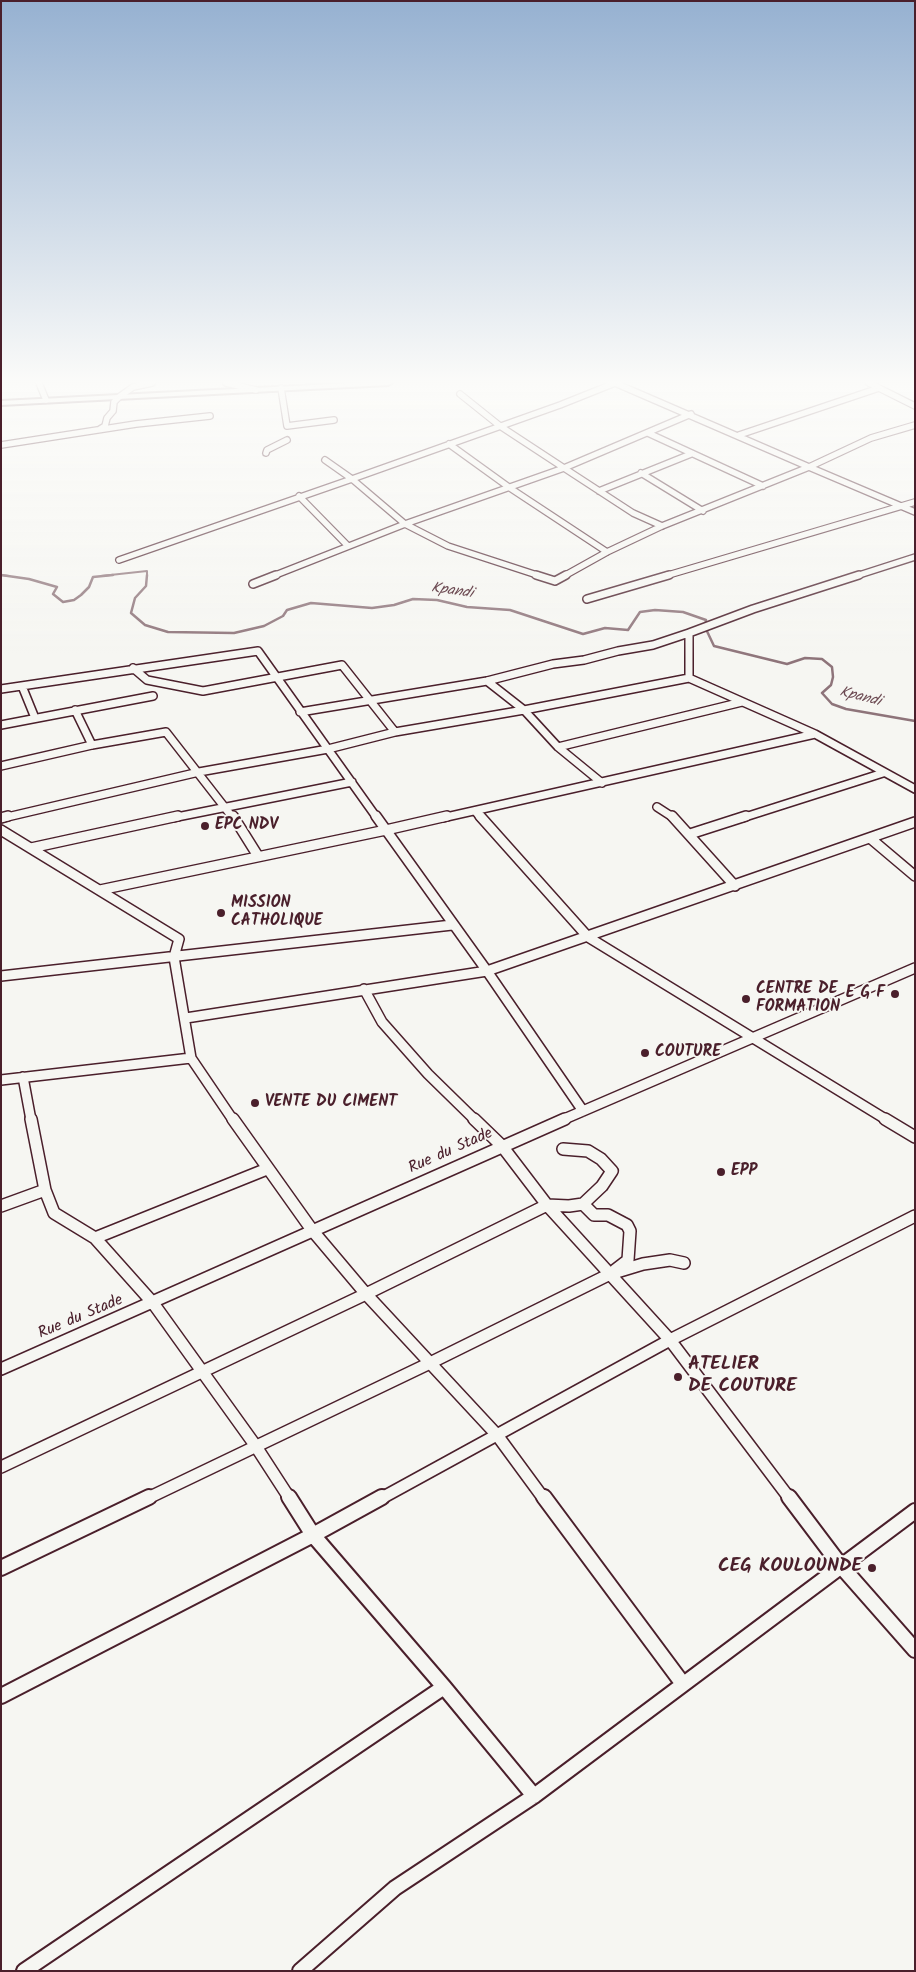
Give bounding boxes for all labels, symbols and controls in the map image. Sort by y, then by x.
water label: Kpandi [430,580,474,604]
water label: Kpandi [837,684,883,712]
place label: EPC NDV [215,816,278,836]
marker: EPC NDV [199,820,211,832]
place label: MISSION CATHOLIQUE [231,894,323,932]
marker: MISSION CATHOLIQUE [215,907,227,919]
place label: CENTRE DE FORMATION [756,980,840,1018]
place label: E G F [846,984,885,1004]
marker: E G F [889,988,901,1000]
marker: CENTRE DE FORMATION [740,993,752,1005]
place label: COUTURE [655,1043,721,1063]
marker: COUTURE [639,1047,651,1059]
place label: VENTE DU CIMENT [265,1093,397,1113]
marker: VENTE DU CIMENT [249,1097,261,1109]
street label: Rue du Stade [406,1125,496,1179]
place label: EPP [731,1162,757,1182]
marker: EPP [715,1166,727,1178]
street label: Rue du Stade [36,1292,126,1344]
place label: ATELIER DE COUTURE [688,1355,797,1399]
marker: ATELIER DE COUTURE [672,1371,684,1383]
place label: CEG KOULOUNDE [718,1557,862,1579]
marker: CEG KOULOUNDE [866,1562,878,1574]

